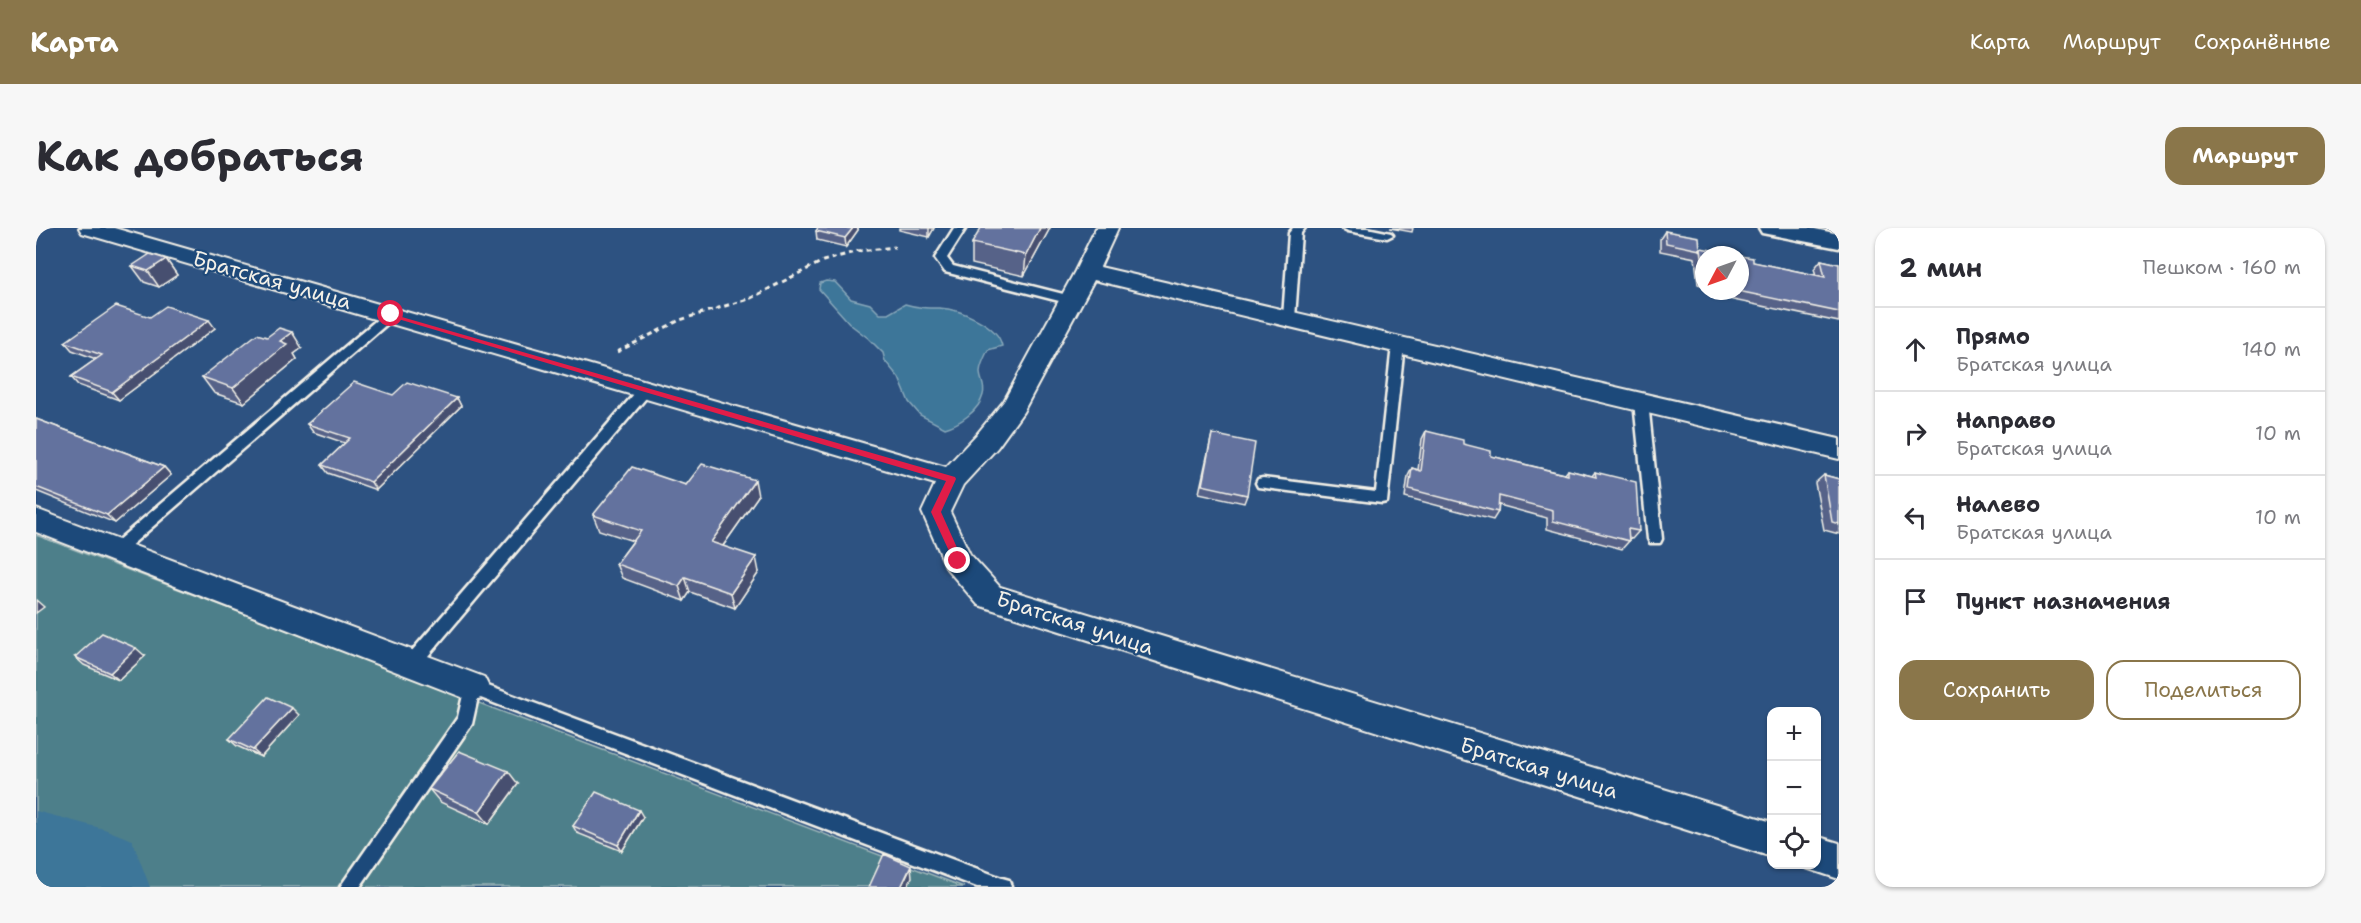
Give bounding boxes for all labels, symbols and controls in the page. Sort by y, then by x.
text: Карта [30,23,119,61]
text: Карта [1970,28,2030,56]
text: Маршрут [2063,28,2161,56]
text: Сохранённые [2194,28,2331,56]
button: Маршрут [2165,127,2325,185]
text: Как добраться [36,128,364,184]
street label: Братская улица [189,244,355,316]
north arrow [1695,246,1749,300]
text: 2 мин [1899,250,1982,285]
text: Пешком · 160 m [2143,254,2301,280]
route start [377,300,403,326]
text: Прямо [1956,322,2030,351]
icon: ahead [1899,333,1932,366]
text: 140 m [2242,336,2301,362]
text: Братская улица [1956,351,2112,377]
text: Направо [1956,406,2056,435]
icon: right [1899,417,1932,450]
text: 10 m [2255,420,2301,446]
text: Братская улица [1956,435,2112,461]
text: Налево [1956,490,2040,519]
icon: left [1899,501,1932,534]
text: 10 m [2255,504,2301,530]
text: Братская улица [1956,519,2112,545]
route end [944,547,970,573]
street label: Братская улица [993,584,1157,662]
icon: arrive [1899,585,1932,618]
text: Пункт назначения [1956,587,2170,616]
button: Сохранить [1899,660,2094,720]
button: Поделиться [2106,660,2301,720]
map controls [1767,707,1821,869]
button: + [1767,707,1821,761]
street label: Братская улица [1457,731,1621,805]
button: − [1767,761,1821,815]
button: locate [1767,815,1821,869]

